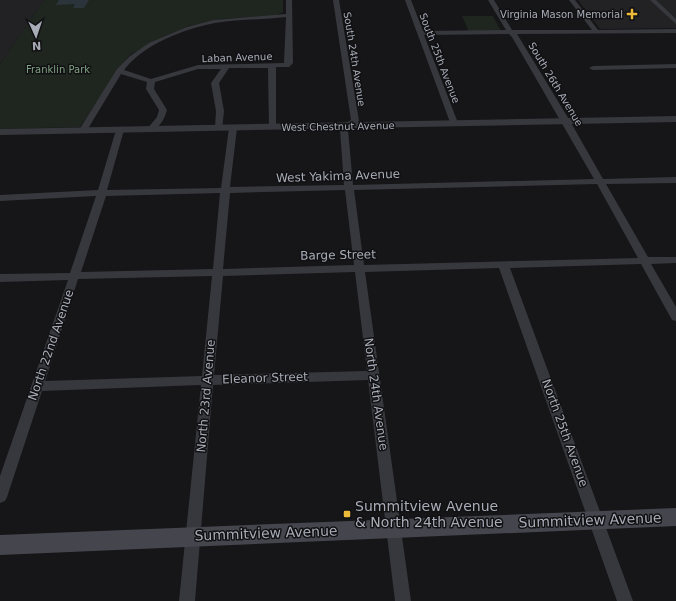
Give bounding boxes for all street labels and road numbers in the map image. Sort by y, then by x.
street label: South 24th Avenue [342,11,367,107]
street label: South 25th Avenue [417,12,462,105]
street label: South 26th Avenue [526,40,585,128]
street label: Laban Avenue [201,51,273,64]
street label: West Chestnut Avenue [281,120,395,133]
street label: West Yakima Avenue [276,167,400,185]
street label: Barge Street [300,247,376,263]
street label: North 22nd Avenue [25,288,77,402]
street label: North 24th Avenue [361,337,391,451]
street label: North 23rd Avenue [194,339,218,453]
street label: Eleanor Street [222,369,308,386]
street label: North 25th Avenue [539,377,591,489]
street label: Summitview Avenue [518,510,662,530]
street label: Summitview Avenue [194,523,338,543]

